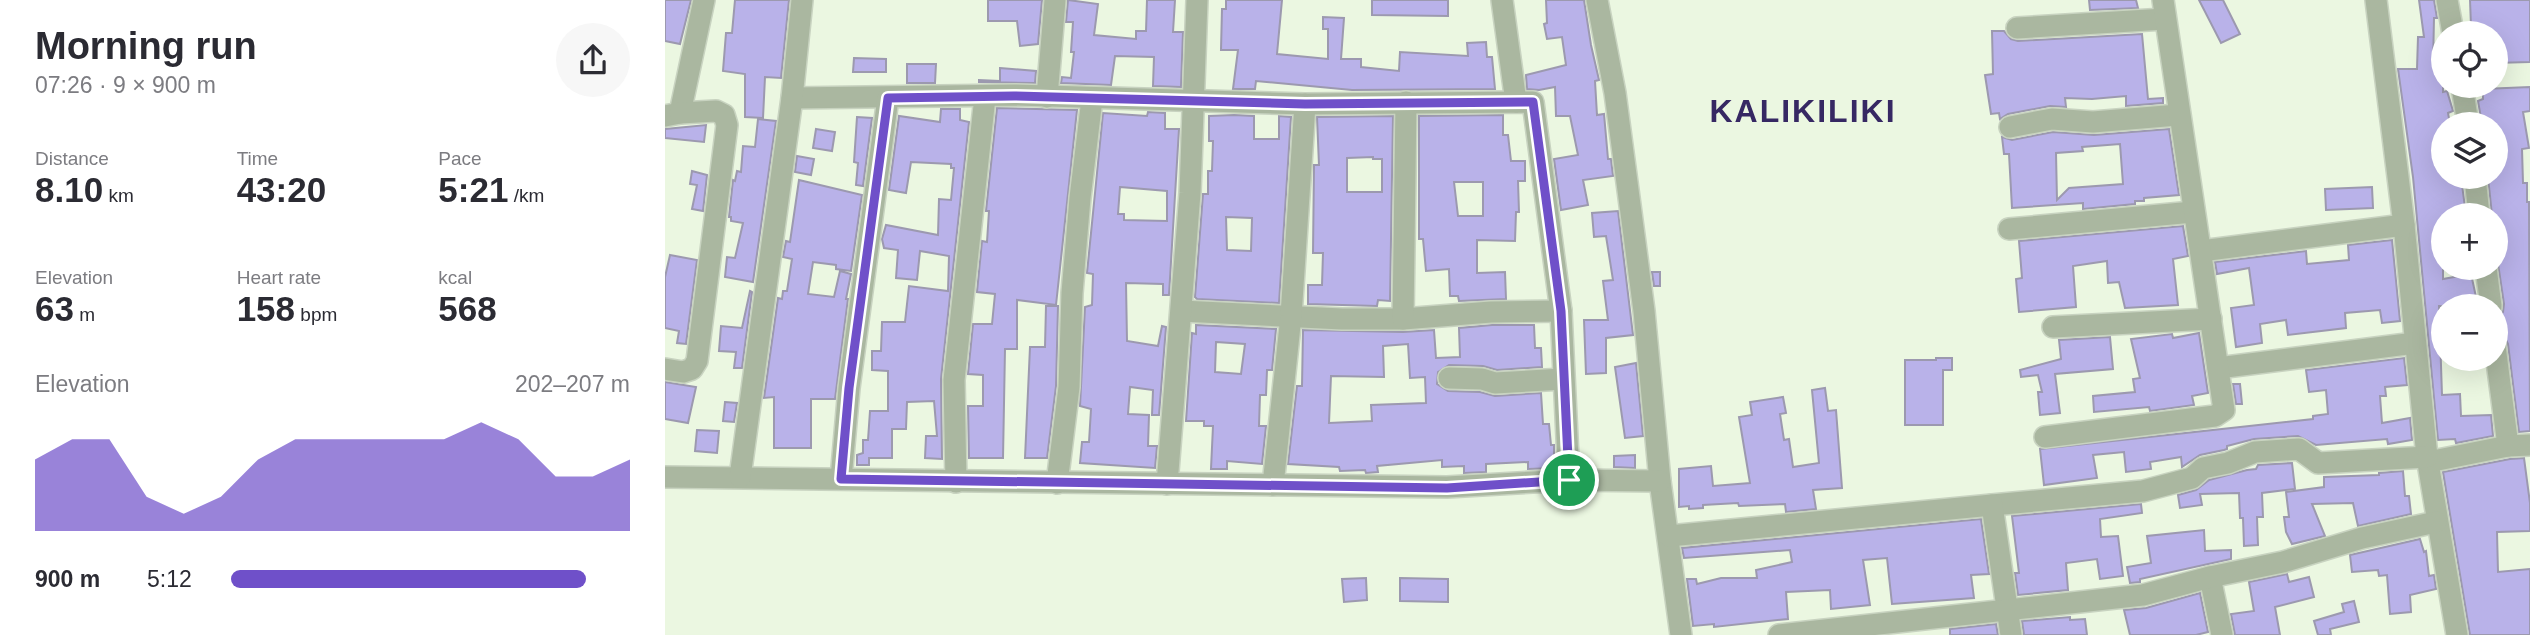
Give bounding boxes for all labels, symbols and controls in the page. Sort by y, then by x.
map controls [2431,21,2508,371]
button: locate [2431,21,2508,98]
button: share [556,23,630,97]
text: Morning run [35,25,257,67]
text: 07:26 · 9 × 900 m [35,72,216,98]
district label: KALIKILIKI [1709,93,1897,129]
button: layers [2431,112,2508,189]
text: Distance [35,148,109,169]
text: Time [237,148,278,169]
text: Pace [438,148,482,169]
text: 8.10 [35,170,103,209]
text: 43:20 [237,170,326,209]
text: 5:21 [438,170,508,209]
text: km [103,185,134,206]
text: /km [508,185,544,206]
button: + [2431,203,2508,280]
text: Elevation [35,267,113,288]
text: Heart rate [237,267,321,288]
text: kcal [438,267,472,288]
text: 63 [35,289,74,328]
text: 158 [237,289,295,328]
text: 568 [438,289,497,328]
button: − [2431,294,2508,371]
text: m [74,304,95,325]
text: bpm [295,304,337,325]
text: Elevation [35,371,130,397]
text: 202–207 m [515,371,630,397]
pin [1539,450,1599,510]
icon: arrive [1550,461,1588,499]
text: 900 m [35,566,100,592]
text: 5:12 [147,566,192,592]

